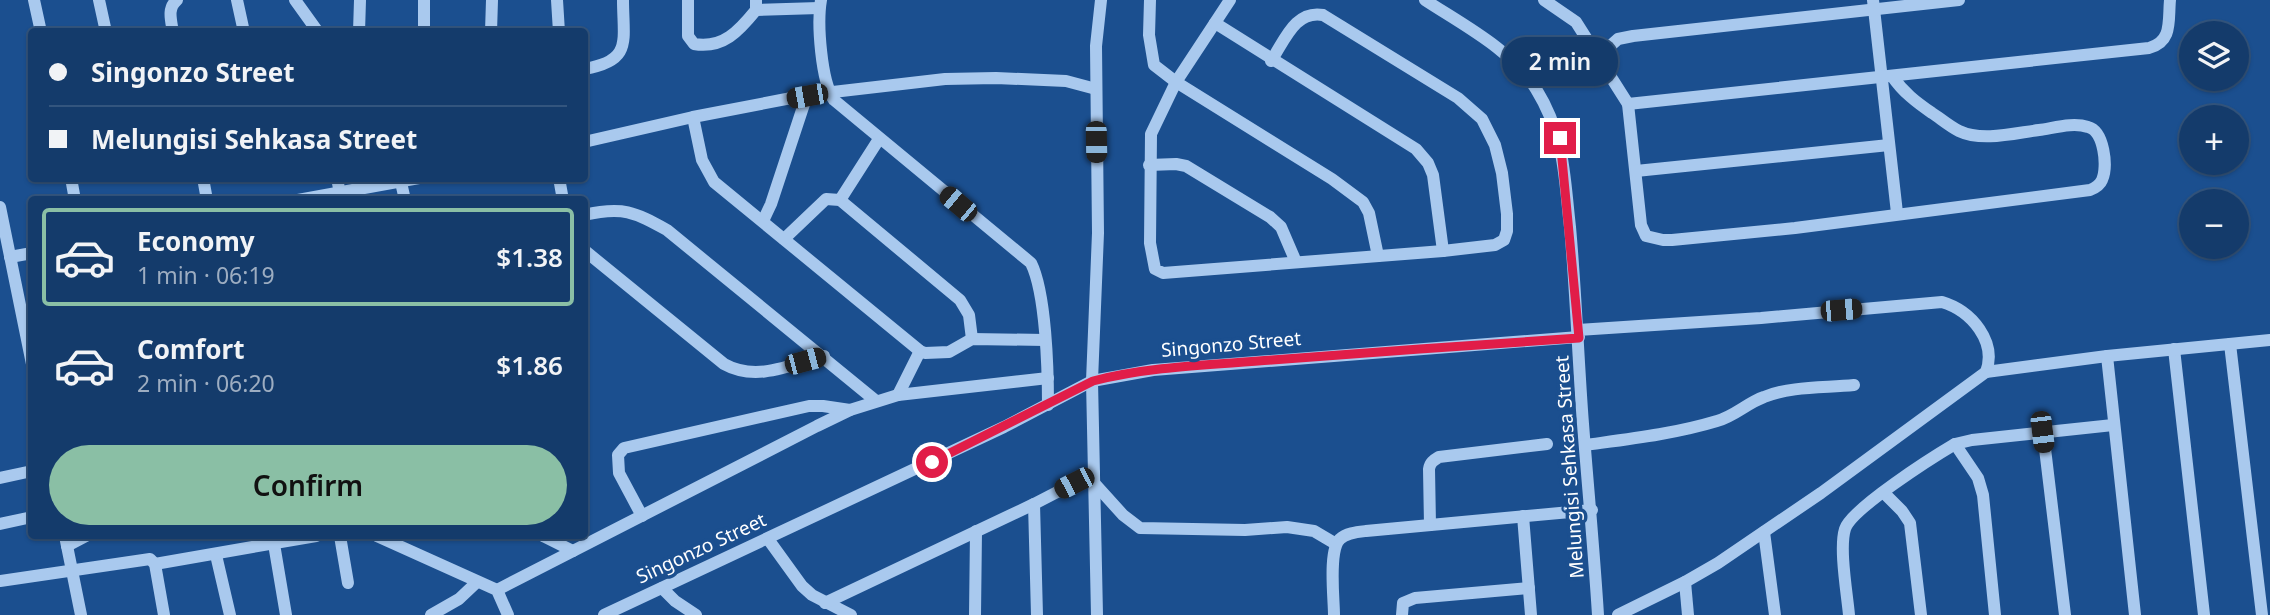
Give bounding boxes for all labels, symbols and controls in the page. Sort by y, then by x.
map controls [2179,21,2249,259]
button: layers [2179,21,2249,91]
callout: 2 min [1502,37,1618,86]
text: 2 min [1529,45,1591,77]
text: Singonzo Street [91,54,294,90]
car [785,82,830,110]
button: + [2179,105,2249,175]
text: Melungisi Sehkasa Street [91,121,417,157]
car [1086,121,1107,163]
route end [1544,122,1576,154]
car [936,182,981,226]
button: − [2179,189,2249,259]
text: Economy [137,223,255,259]
icon: car [53,226,116,289]
text: $1.38 [496,239,563,275]
text: 1 min · 06:19 [137,259,275,291]
car [1820,298,1863,322]
street label: Singonzo Street [1160,325,1302,363]
text: Comfort [137,331,245,367]
icon: car [53,334,116,397]
car [782,345,829,377]
text: $1.86 [496,347,563,383]
street label: Melungisi Sehkasa Street [1548,355,1590,579]
text: 2 min · 06:20 [137,367,275,399]
car [2030,410,2055,454]
button: Confirm [49,445,567,525]
route start [916,446,948,478]
car [1051,464,1098,502]
street label: Singonzo Street [632,506,770,589]

